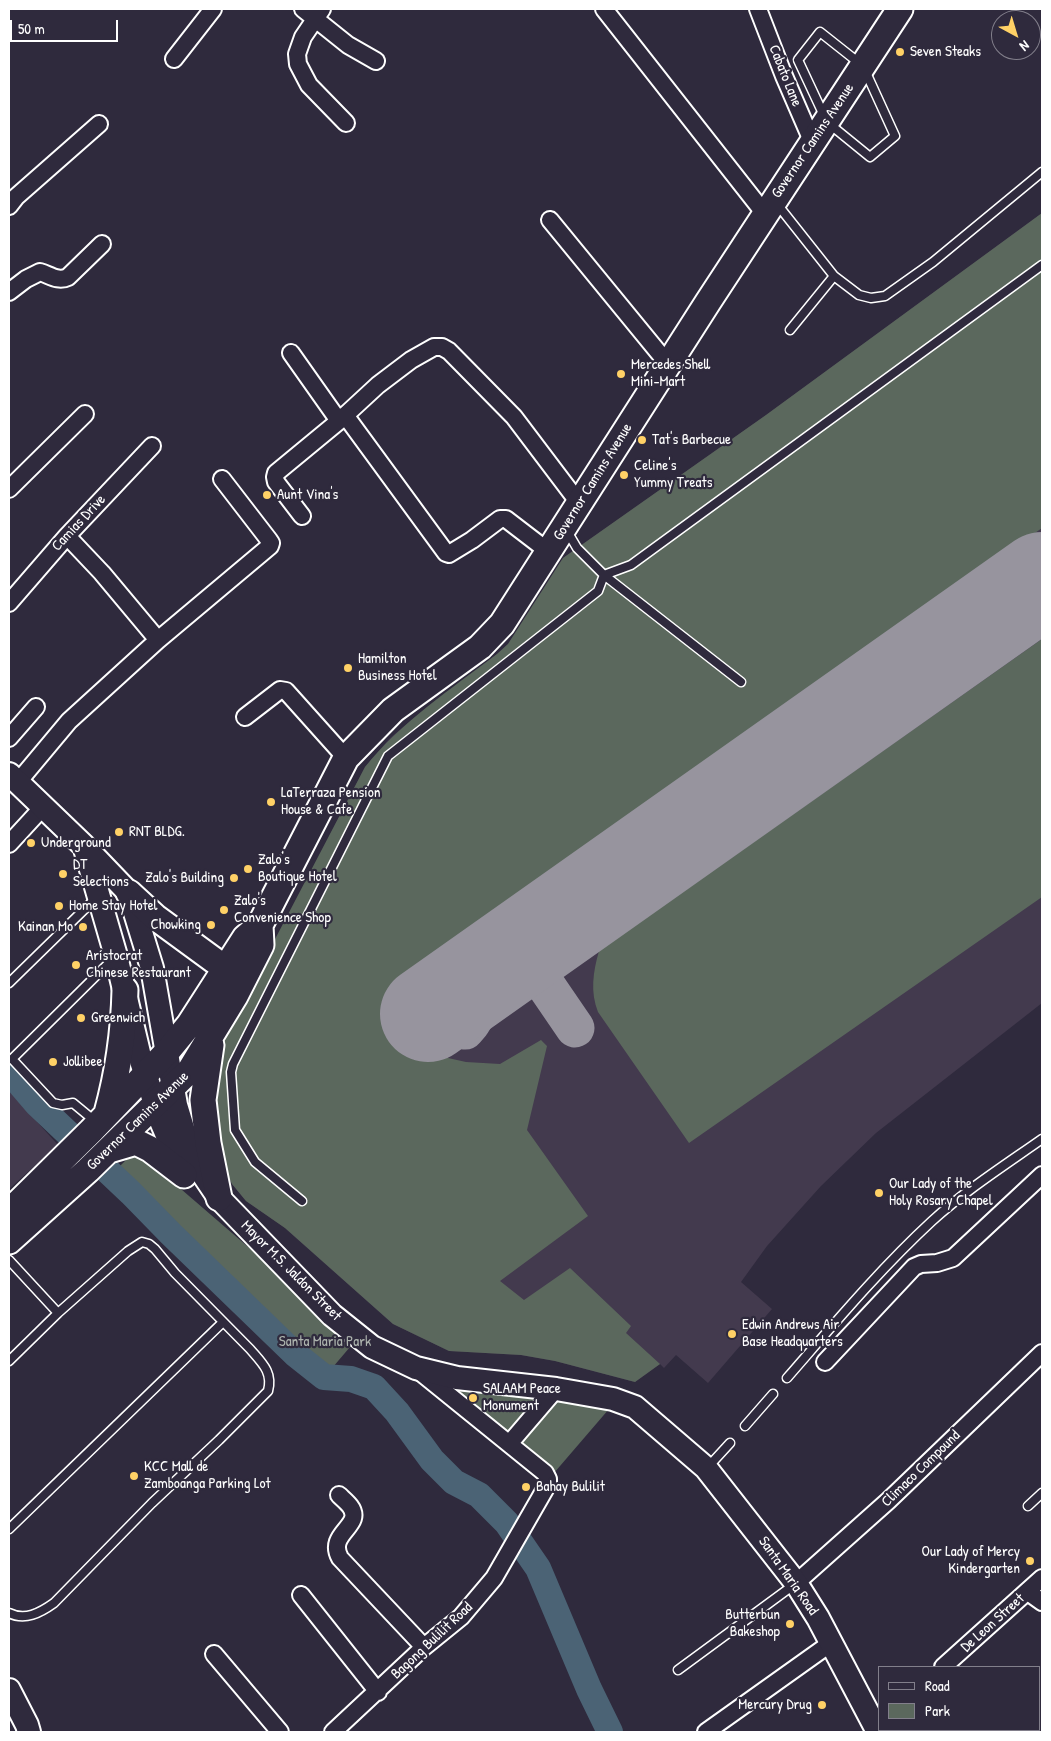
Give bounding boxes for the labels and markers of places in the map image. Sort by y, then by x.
place label: Seven Steaks [910,43,981,61]
marker: Seven Steaks [894,46,906,58]
place label: Mercedes Shell Mini-Mart [631,356,710,391]
marker: Mercedes Shell Mini-Mart [615,368,627,380]
place label: Tat's Barbecue [652,431,731,449]
marker: Tat's Barbecue [636,434,648,446]
place label: Celine's Yummy Treats [634,457,712,492]
marker: Celine's Yummy Treats [618,469,630,481]
place label: Aunt Vina's [277,486,338,504]
marker: Aunt Vina's [261,489,273,501]
place label: Hamilton Business Hotel [358,650,437,685]
marker: Hamilton Business Hotel [342,662,354,674]
place label: LaTerraza Pension House & Cafe [281,784,381,819]
marker: LaTerraza Pension House & Cafe [265,796,277,808]
place label: RNT BLDG. [129,823,185,841]
marker: RNT BLDG. [113,826,125,838]
place label: Underground [41,834,111,852]
marker: Underground [25,837,37,849]
place label: Zalo's Boutique Hotel [258,851,337,886]
place label: DT Selections [73,856,129,891]
marker: Zalo's Boutique Hotel [242,863,254,875]
marker: DT Selections [57,868,69,880]
place label: Zalo's Building [145,869,224,887]
marker: Zalo's Building [228,872,240,884]
place label: Zalo's Convenience Shop [234,892,331,927]
place label: Home Stay Hotel [69,897,158,915]
marker: Home Stay Hotel [53,900,65,912]
marker: Zalo's Convenience Shop [218,904,230,916]
place label: Chowking [150,916,201,934]
place label: Kainan Mo [18,918,73,936]
marker: Chowking [205,919,217,931]
marker: Kainan Mo [77,921,89,933]
place label: Aristocrat Chinese Restaurant [86,947,191,982]
marker: Aristocrat Chinese Restaurant [70,959,82,971]
place label: Greenwich [91,1009,145,1027]
marker: Greenwich [75,1012,87,1024]
place label: Jollibee [63,1053,103,1071]
marker: Jollibee [47,1056,59,1068]
place label: Our Lady of the Holy Rosary Chapel [889,1175,993,1210]
marker: Our Lady of the Holy Rosary Chapel [873,1187,885,1199]
place label: Edwin Andrews Air Base Headquarters [742,1316,843,1351]
marker: Edwin Andrews Air Base Headquarters [726,1328,738,1340]
place label: SALAAM Peace Monument [483,1380,561,1415]
marker: SALAAM Peace Monument [467,1392,479,1404]
place label: KCC Mall de Zamboanga Parking Lot [144,1458,271,1493]
marker: KCC Mall de Zamboanga Parking Lot [128,1470,140,1482]
place label: Bahay Bulilit [536,1478,605,1496]
marker: Bahay Bulilit [520,1481,532,1493]
place label: Our Lady of Mercy Kindergarten [922,1543,1020,1578]
marker: Our Lady of Mercy Kindergarten [1024,1555,1036,1567]
place label: Butterbun Bakeshop [725,1606,780,1641]
marker: Butterbun Bakeshop [784,1618,796,1630]
place label: Mercury Drug [738,1696,812,1714]
marker: Mercury Drug [816,1699,828,1711]

